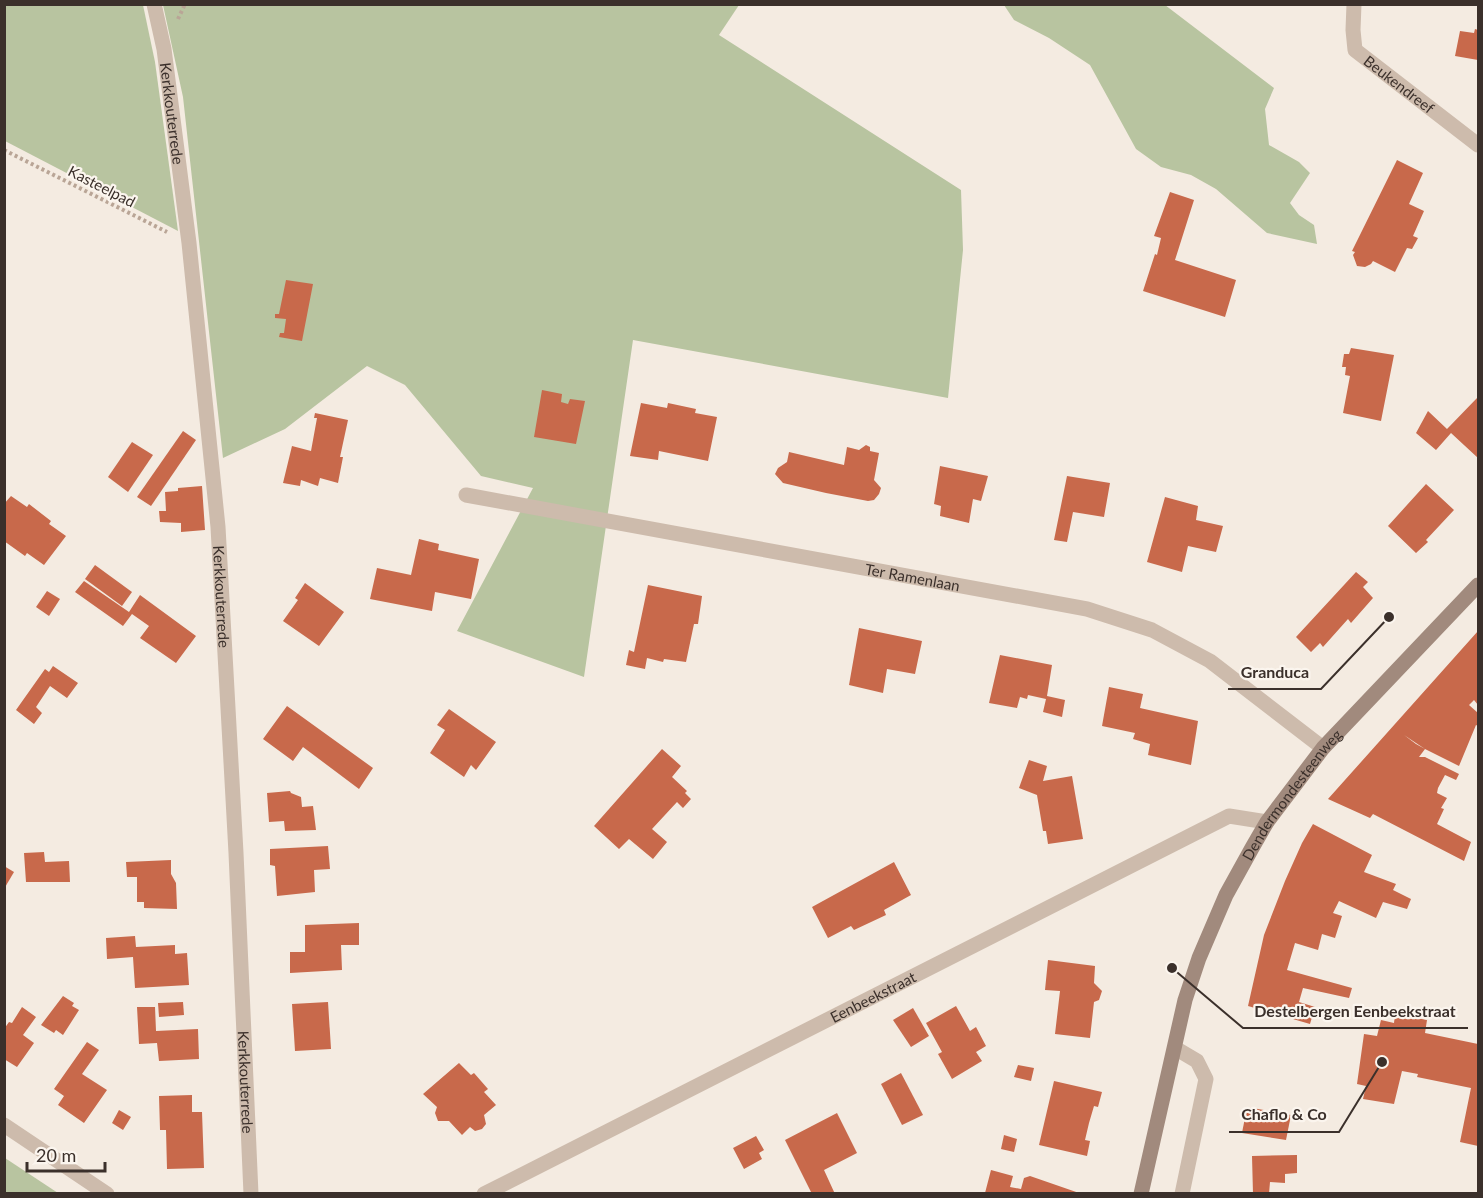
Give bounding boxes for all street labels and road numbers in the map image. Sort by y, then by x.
street label: Beukendreef [1360,51,1439,117]
street label: Kerkkouterrede [157,61,188,165]
street label: Kasteelpad [65,161,139,211]
street label: Kerkkouterrede [210,545,234,649]
street label: Ter Ramenlaan [864,559,961,595]
street label: Dendermondesteenweg [1238,725,1345,863]
street label: Eenbeekstraat [827,967,919,1026]
street label: Kerkkouterrede [235,1030,257,1134]

